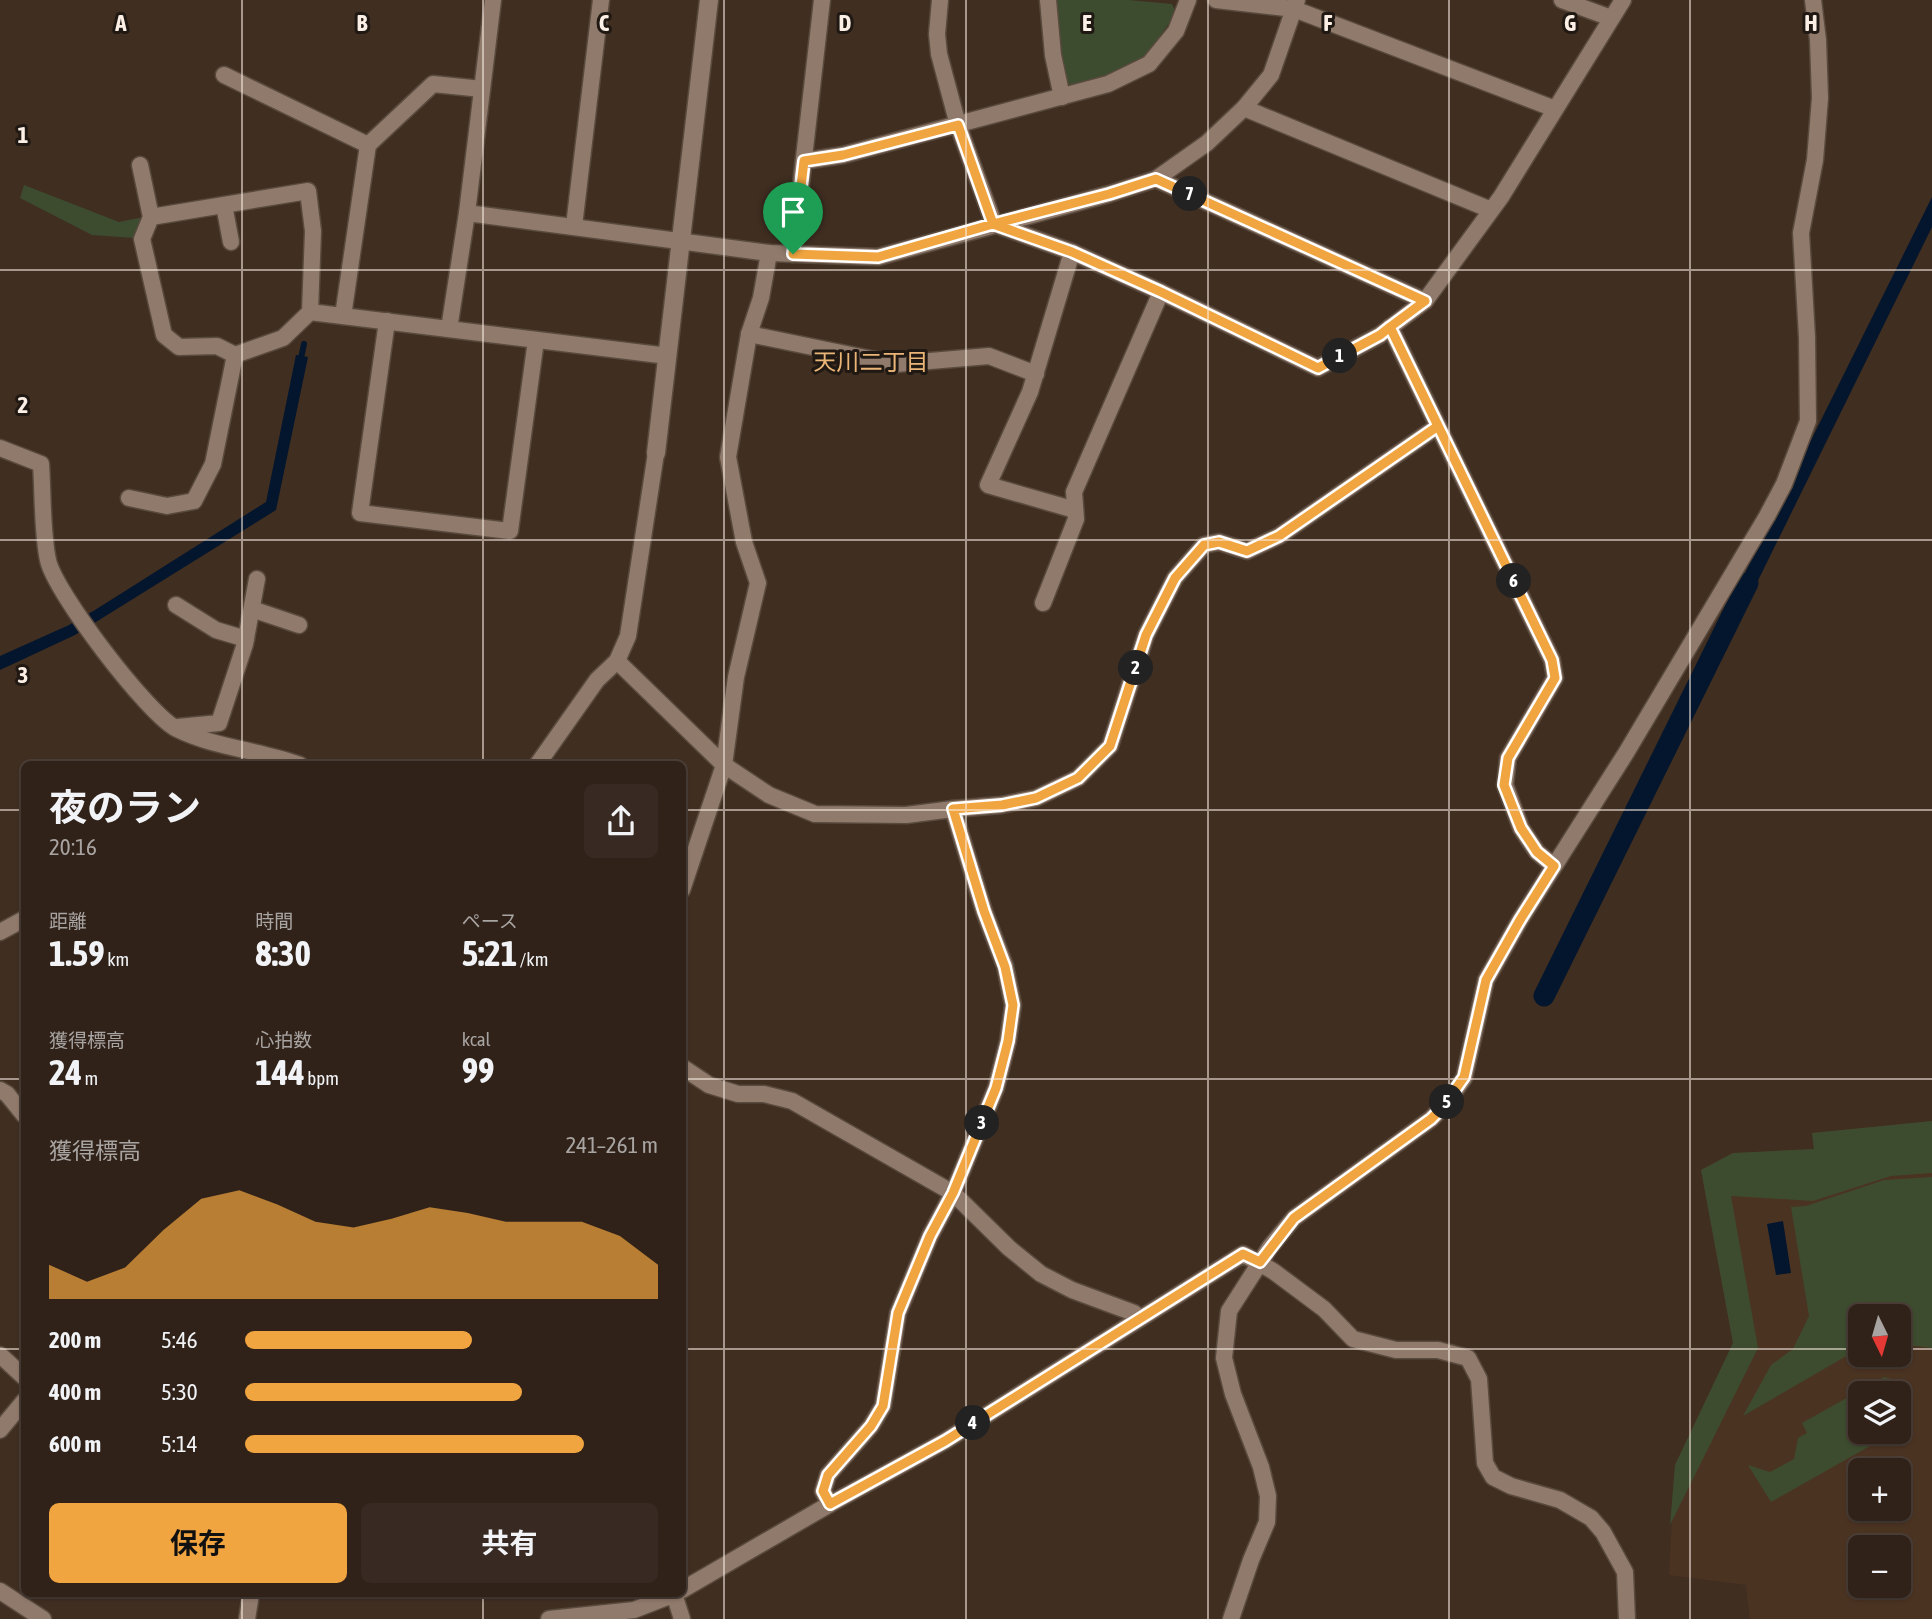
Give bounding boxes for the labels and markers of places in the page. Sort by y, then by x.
pin: 7 [1172,176,1208,212]
pin [763,182,823,254]
pin: 1 [1322,338,1358,374]
pin: 6 [1496,564,1532,598]
pin: 2 [1118,650,1154,686]
pin: 5 [1430,1084,1464,1120]
pin: 3 [964,1106,1000,1140]
pin: 4 [956,1406,990,1440]

